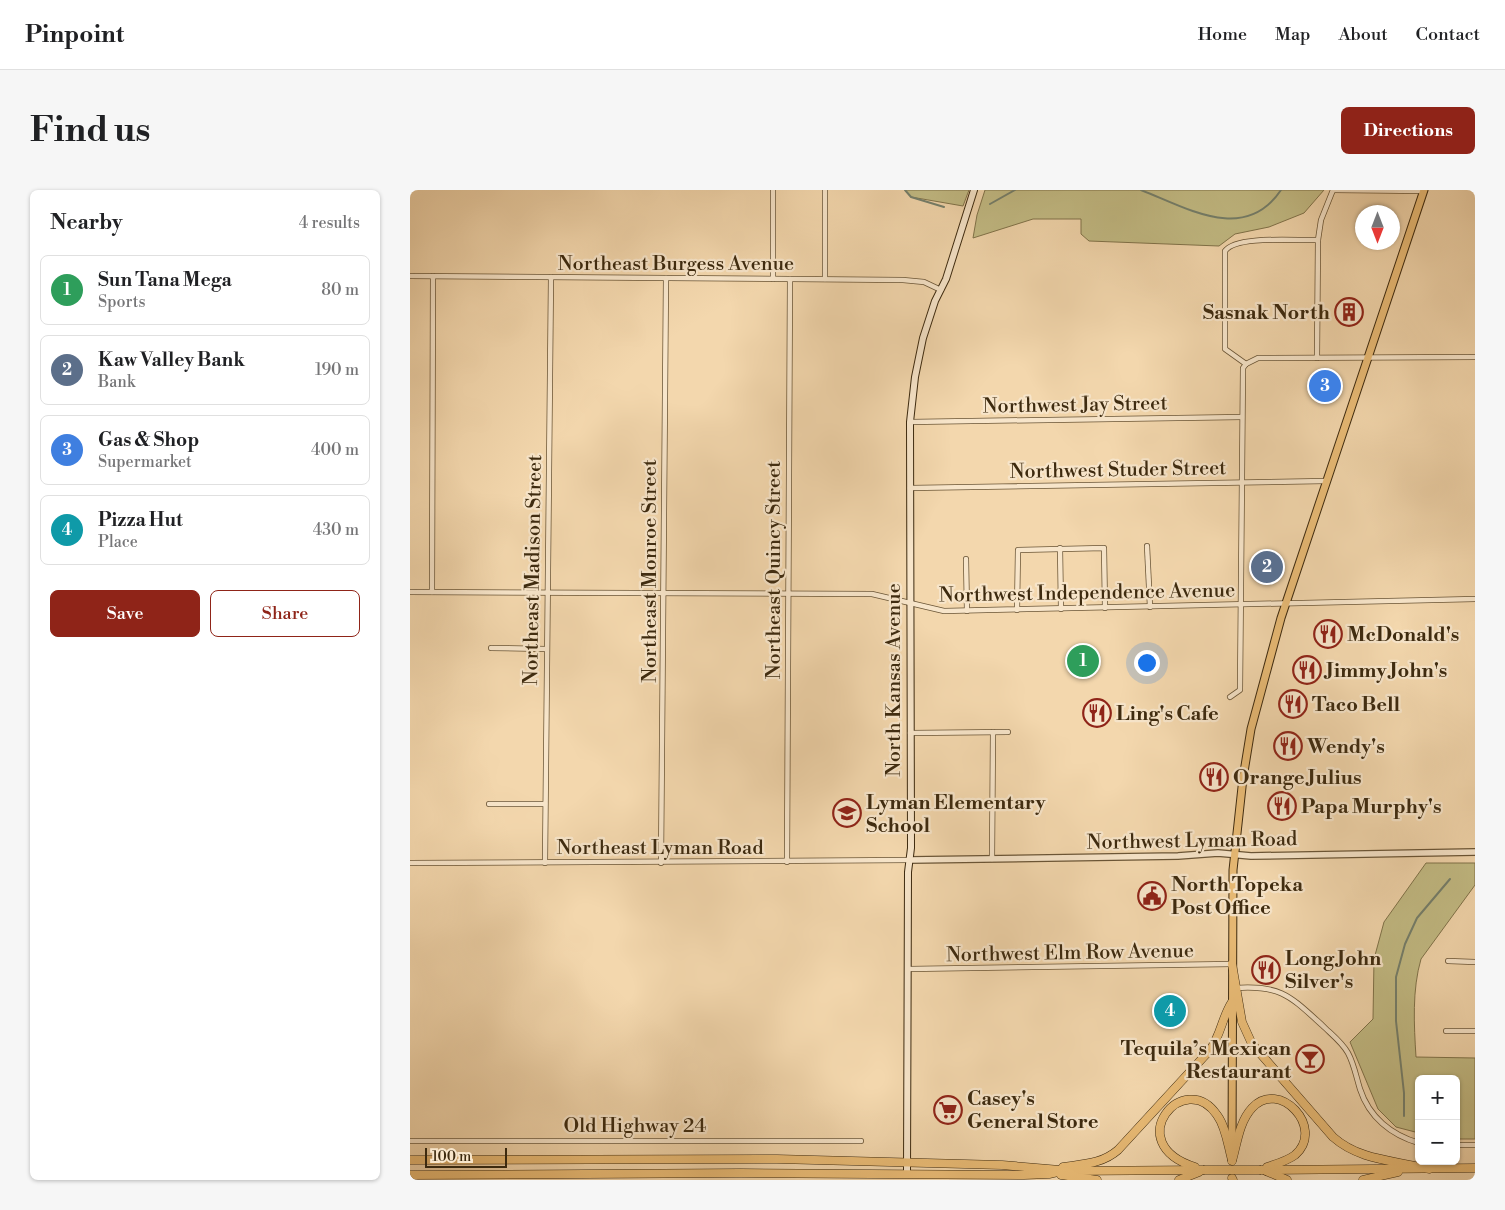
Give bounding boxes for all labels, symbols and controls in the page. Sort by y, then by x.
text: Pinpoint [25,20,124,50]
text: Home [1198,23,1247,46]
text: Map [1275,23,1311,46]
text: About [1339,23,1388,46]
text: Contact [1416,23,1480,46]
button: Directions [1341,107,1475,154]
text: Find us [30,109,150,152]
north arrow [1355,205,1400,250]
text: Nearby [50,210,123,236]
text: 4 results [299,213,360,233]
street label: Northeast Burgess Avenue [558,252,794,277]
text: Sun Tana Mega [98,268,232,292]
text: 1 [63,280,71,300]
text: 80 m [321,280,359,300]
text: Sports [98,292,145,312]
building icon: Sasnak North [1334,297,1364,327]
place label: Sasnak North [1203,301,1331,326]
text: Kaw Valley Bank [98,348,245,372]
text: 2 [62,360,72,380]
text: 190 m [315,360,359,380]
pin: 3 [1309,367,1341,405]
text: Bank [98,372,135,392]
street label: Northwest Jay Street [982,391,1168,420]
text: Gas & Shop [98,428,199,452]
text: 3 [62,440,72,460]
text: 400 m [311,440,359,460]
text: Supermarket [98,452,192,472]
street label: Northeast Madison Street [519,454,548,686]
street label: Northwest Studer Street [1010,456,1227,485]
street label: Northeast Monroe Street [638,459,663,683]
street label: Northeast Quincy Street [762,461,787,679]
text: Pizza Hut [98,508,183,532]
text: 4 [62,520,72,540]
text: 430 m [313,520,359,540]
text: Place [98,532,138,552]
pin: 2 [1251,548,1283,586]
street label: Northwest Independence Avenue [939,578,1235,609]
street label: North Kansas Avenue [882,583,907,777]
button: Save [50,590,200,637]
button: Share [210,590,360,637]
restaurant icon: McDonald's [1313,619,1343,649]
place label: McDonald's [1347,623,1459,648]
pin: 1 [1067,642,1099,680]
your location [1134,650,1160,676]
restaurant icon: Jimmy John's [1292,655,1322,685]
place label: Jimmy John's [1323,659,1447,684]
restaurant icon: Taco Bell [1278,689,1308,719]
place label: Taco Bell [1312,693,1401,718]
restaurant icon: Ling's Cafe [1082,698,1112,728]
place label: Ling's Cafe [1116,702,1219,727]
restaurant icon: Wendy's [1273,731,1303,761]
place label: Wendy's [1306,735,1385,760]
restaurant icon: Orange Julius [1199,762,1229,792]
place label: Orange Julius [1233,766,1362,791]
place label: Lyman Elementary School [866,791,1046,839]
restaurant icon: Papa Murphy's [1267,791,1297,821]
place label: Papa Murphy's [1301,795,1441,820]
school or university icon: Lyman Elementary School [832,798,862,828]
street label: Northwest Lyman Road [1087,827,1298,856]
street label: Northeast Lyman Road [556,836,764,861]
place label: North Topeka Post Office [1171,873,1303,921]
public building icon: North Topeka Post Office [1137,881,1167,911]
street label: Northwest Elm Row Avenue [946,939,1194,968]
place label: Long John Silver's [1285,947,1382,995]
restaurant icon: Long John Silver's [1251,955,1281,985]
pin: 4 [1154,992,1186,1030]
place label: Tequila’s Mexican Restaurant [1121,1037,1292,1085]
bar icon: Tequila’s Mexican Restaurant [1295,1044,1325,1074]
map controls [1415,1075,1460,1165]
button: + [1415,1075,1460,1120]
place label: Casey's General Store [967,1087,1099,1135]
supermarket icon: Casey's General Store [933,1095,963,1125]
street label: Old Highway 24 [564,1114,707,1139]
button: − [1415,1120,1460,1165]
scale bar [425,1145,508,1168]
text: 100 m [432,1148,471,1166]

